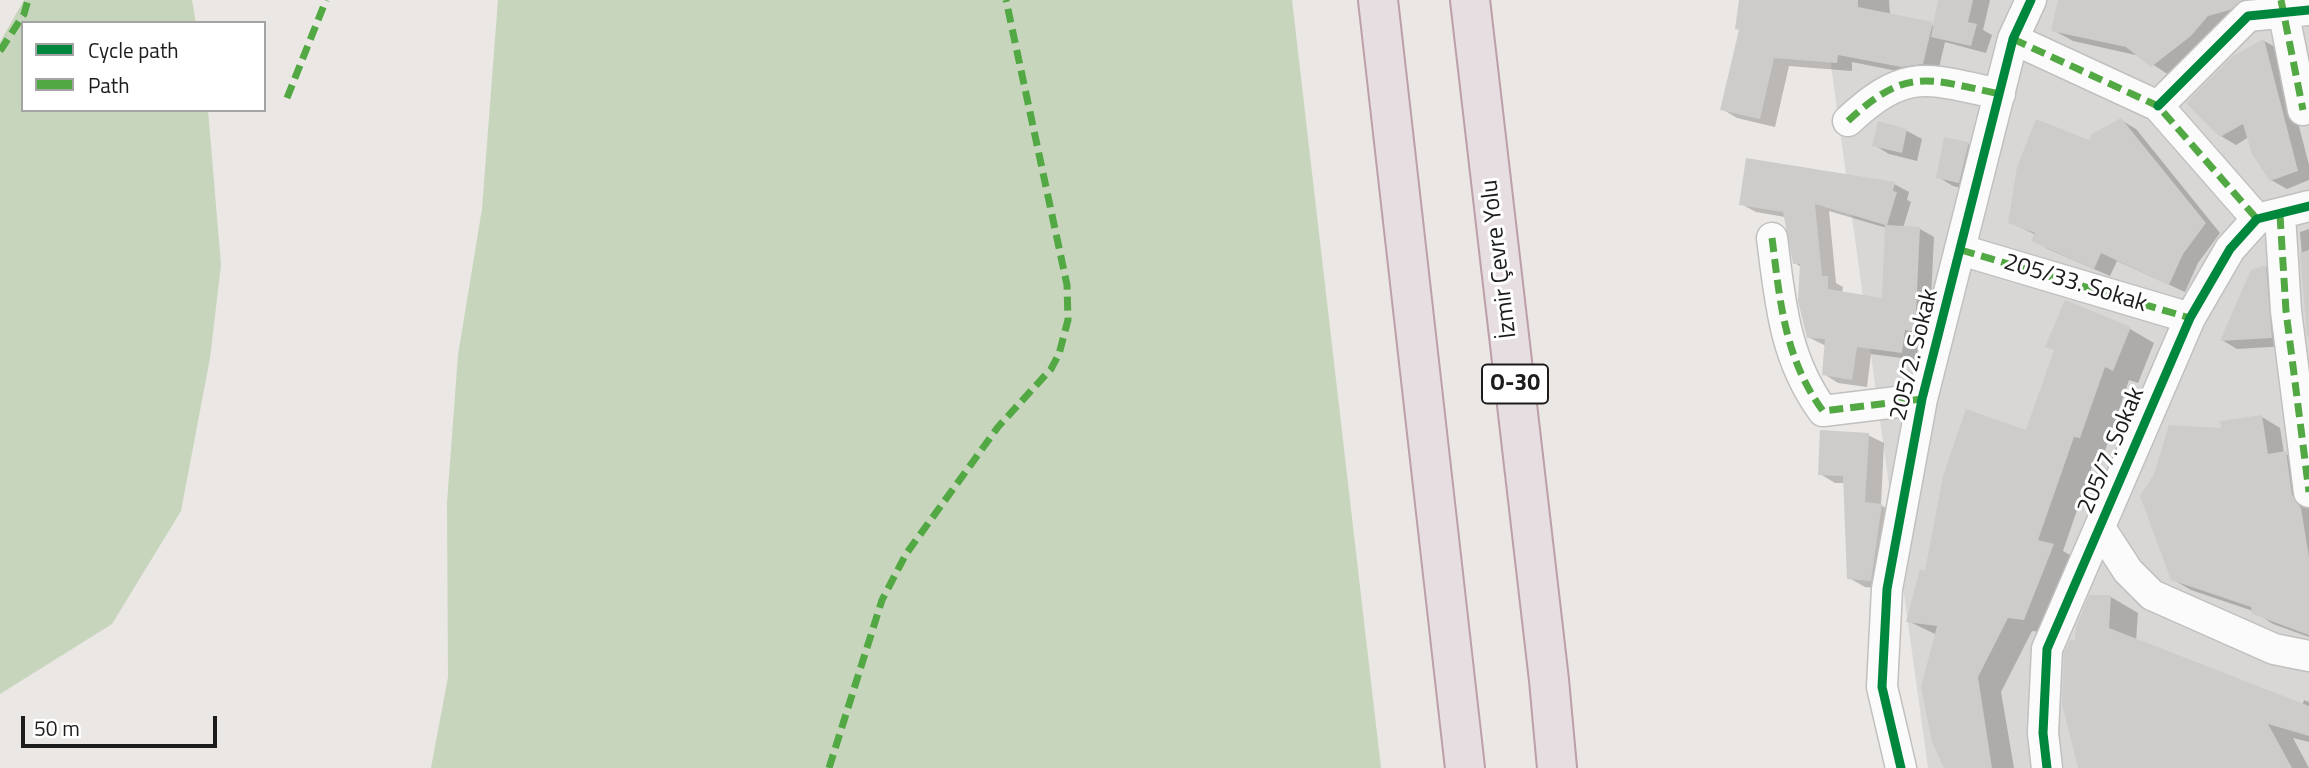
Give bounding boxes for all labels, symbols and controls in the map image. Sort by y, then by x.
legend [21,21,266,112]
text: Cycle path [88,34,179,66]
text: Path [88,69,130,101]
street label: İzmir Çevre Yolu [1476,178,1524,340]
street label: 205/33. Sokak [2000,249,2150,319]
street label: 205/2. Sokak [1885,286,1945,424]
road number: O-30 [1482,364,1548,404]
street label: 205/7. Sokak [2072,383,2152,519]
scale bar [24,702,220,746]
text: 50 m [34,712,80,744]

